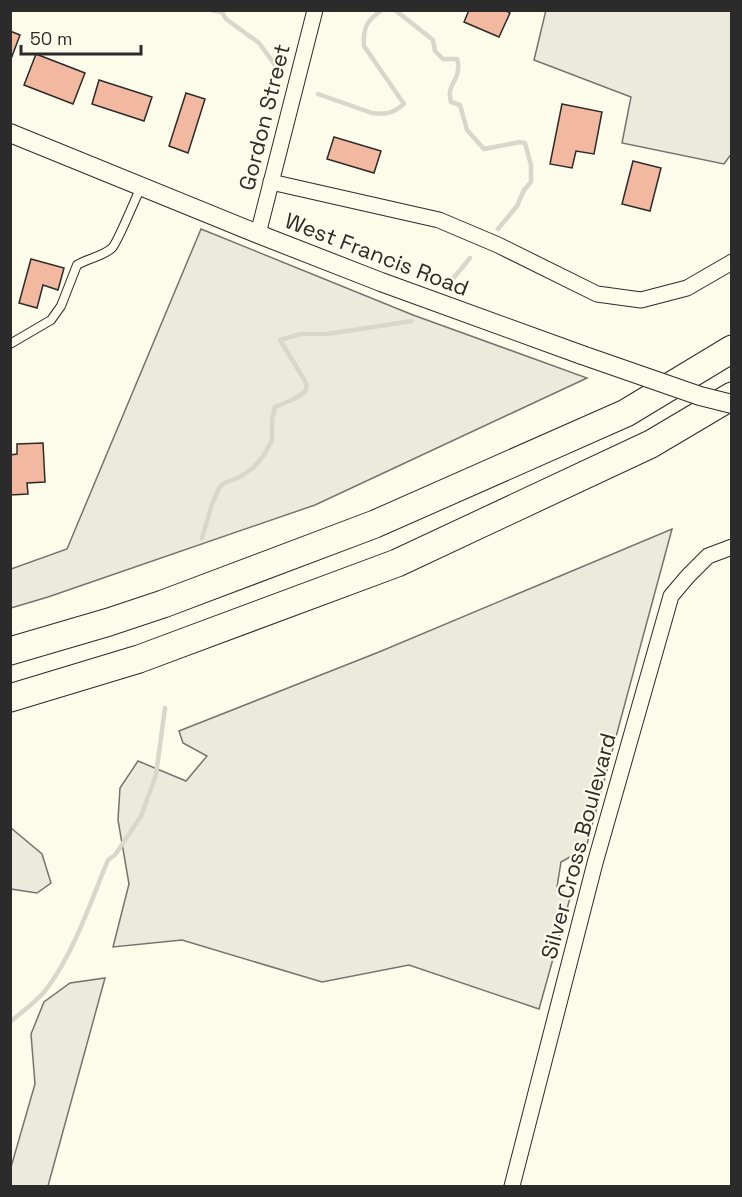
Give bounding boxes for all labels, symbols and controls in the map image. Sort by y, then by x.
scale bar [21,18,141,56]
text: 50 m [30,27,72,50]
street label: Gordon Street [232,41,296,193]
street label: West Francis Road [281,206,473,302]
street label: Silver Cross Boulevard [534,730,622,962]

